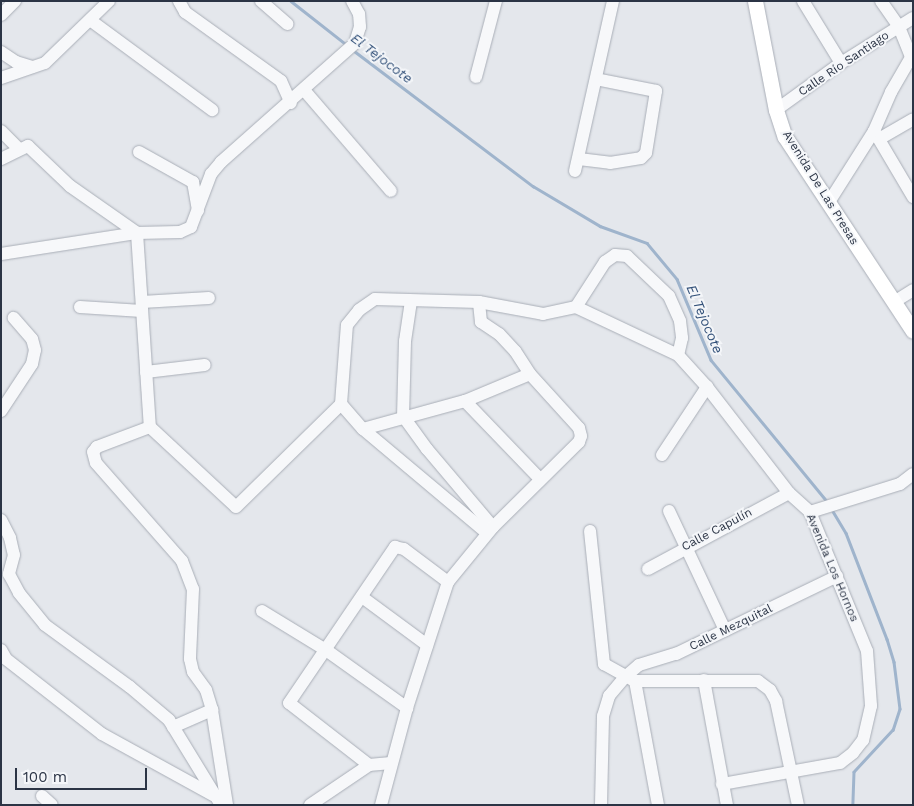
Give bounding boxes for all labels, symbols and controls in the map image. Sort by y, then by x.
street label: Calle Río Santiago [796,28,892,100]
water label: El Tejocote [347,29,417,87]
street label: Avenida De Las Presas [779,128,861,248]
water label: El Tejocote [683,282,727,356]
street label: Calle Capulín [679,505,755,555]
street label: Avenida Los Hornos [803,512,861,624]
street label: Calle Mezquital [687,602,775,654]
scale bar [18,758,150,790]
text: 100 m [23,768,67,786]

